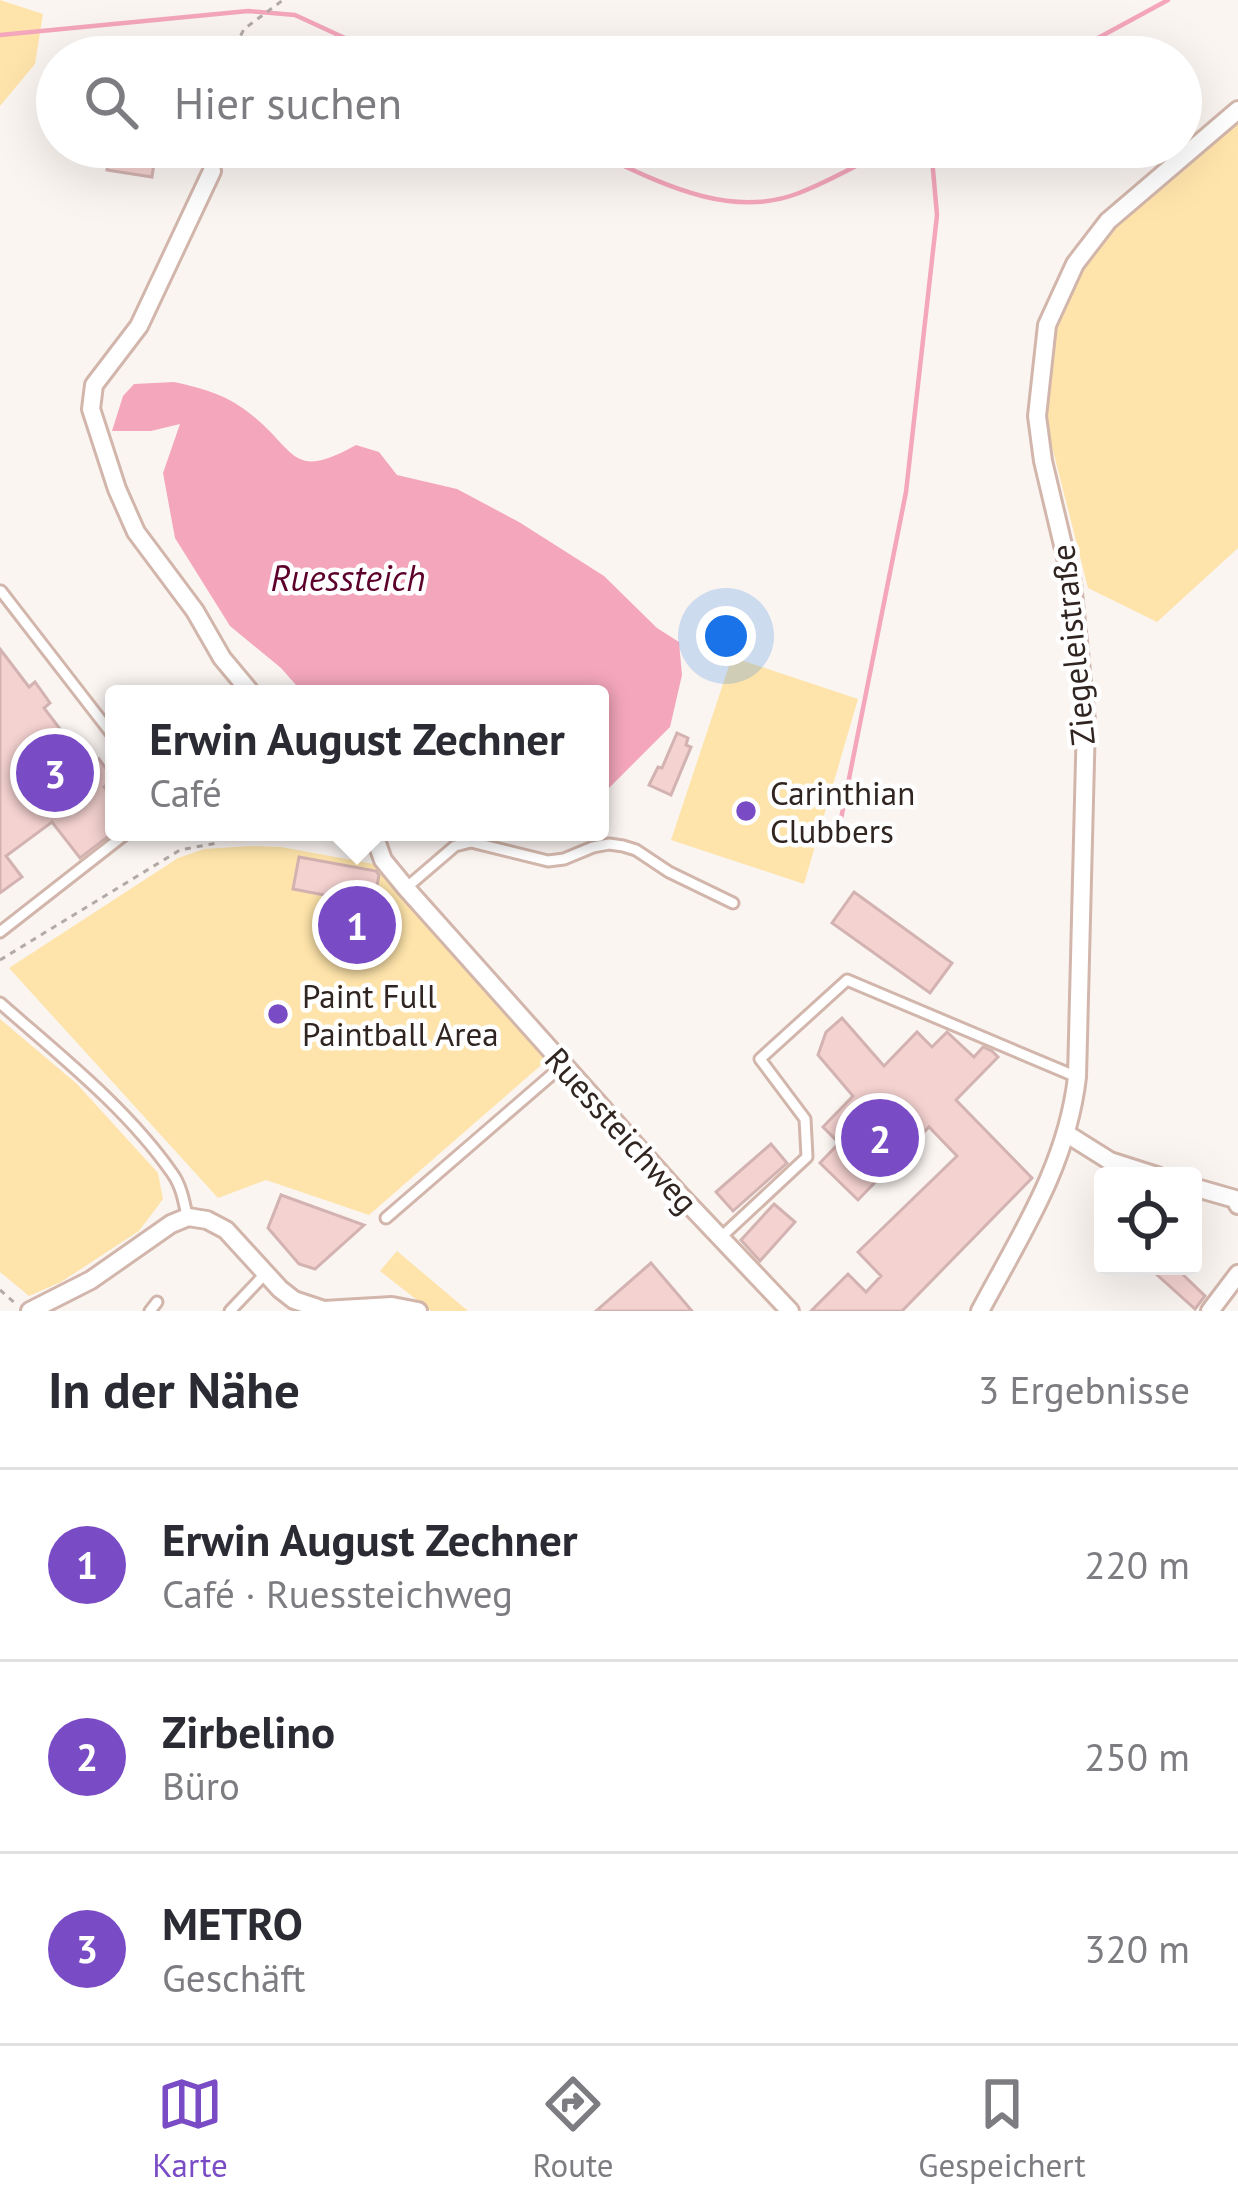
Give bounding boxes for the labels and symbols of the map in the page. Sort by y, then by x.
street label: Ziegeleistraße [1040,542,1104,748]
water label: Ruessteich [271,554,425,601]
your location [696,606,756,666]
pin: 3 [16,728,94,818]
place label: Carinthian Clubbers [770,771,915,852]
marker: Carinthian Clubbers [733,798,759,824]
pin: 1 [318,880,396,970]
place label: Paint Full Paintball Area [302,974,499,1055]
marker: Paint Full Paintball Area [265,1001,291,1027]
street label: Ruessteichweg [536,1038,708,1222]
pin: 2 [841,1093,919,1183]

